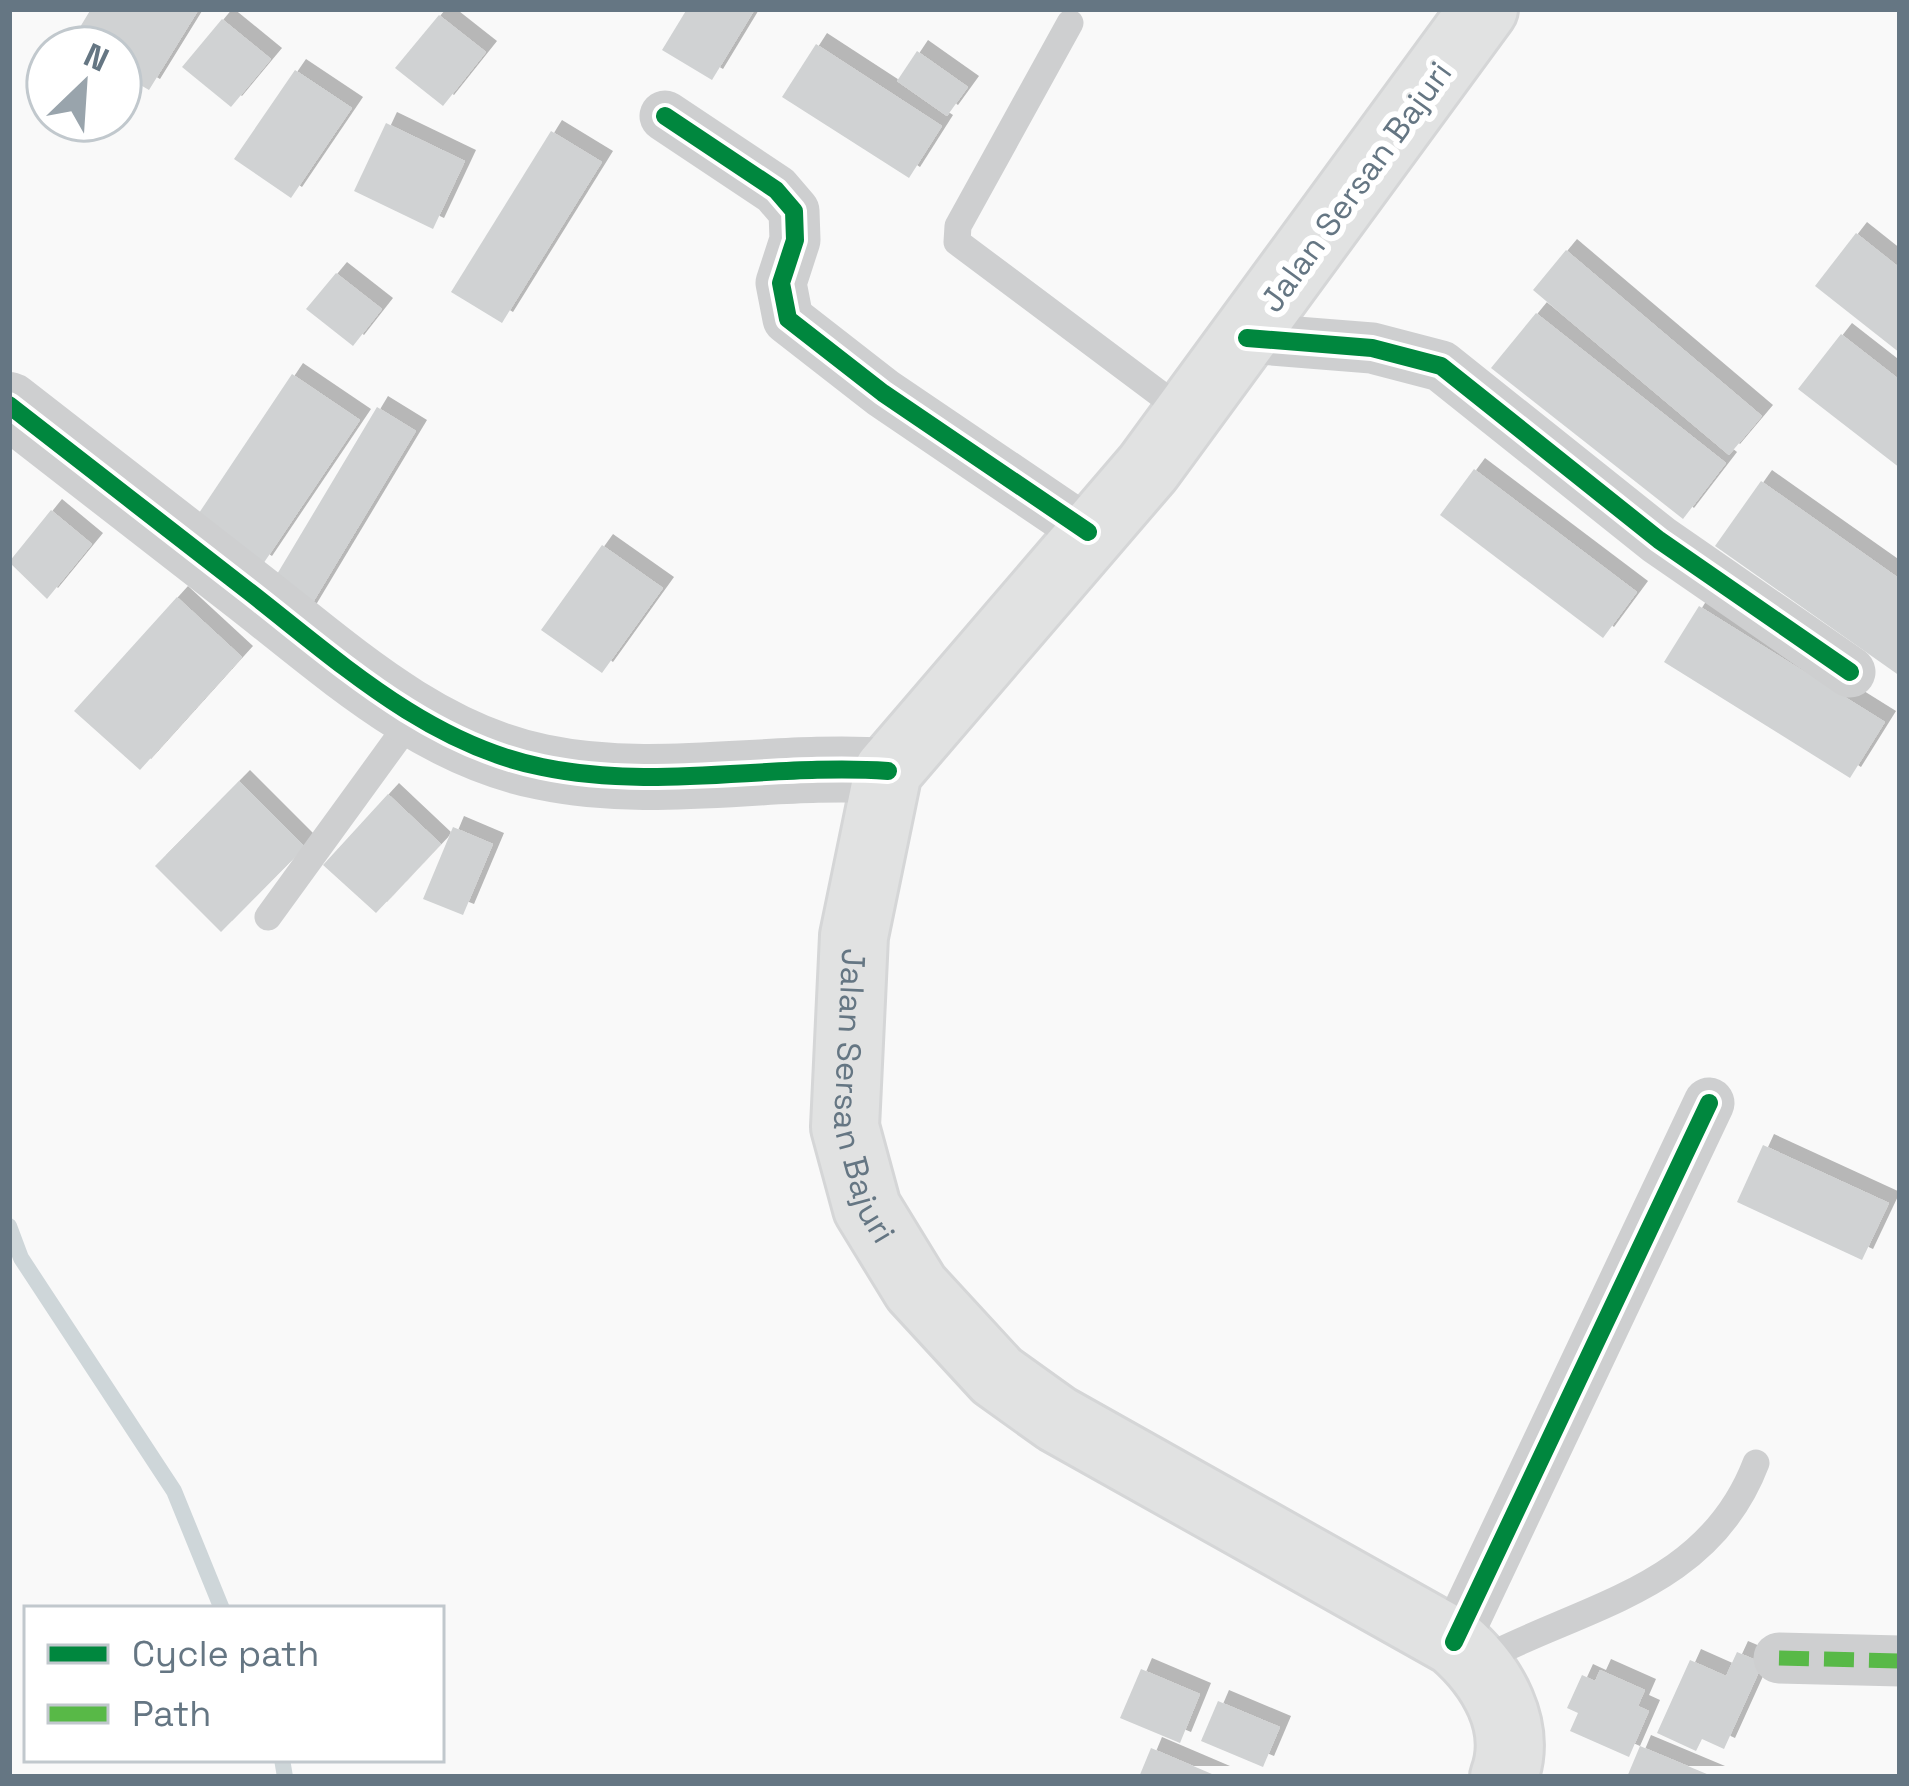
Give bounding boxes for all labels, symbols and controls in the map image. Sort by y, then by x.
north arrow [24,24,144,144]
text: N [77,34,115,81]
street label: Jalan Sersan Bajuri [1251,53,1461,321]
street label: Jalan Sersan Bajuri [824,947,904,1251]
legend [24,1606,444,1762]
text: Cycle path [132,1631,319,1677]
text: Path [132,1691,211,1737]

